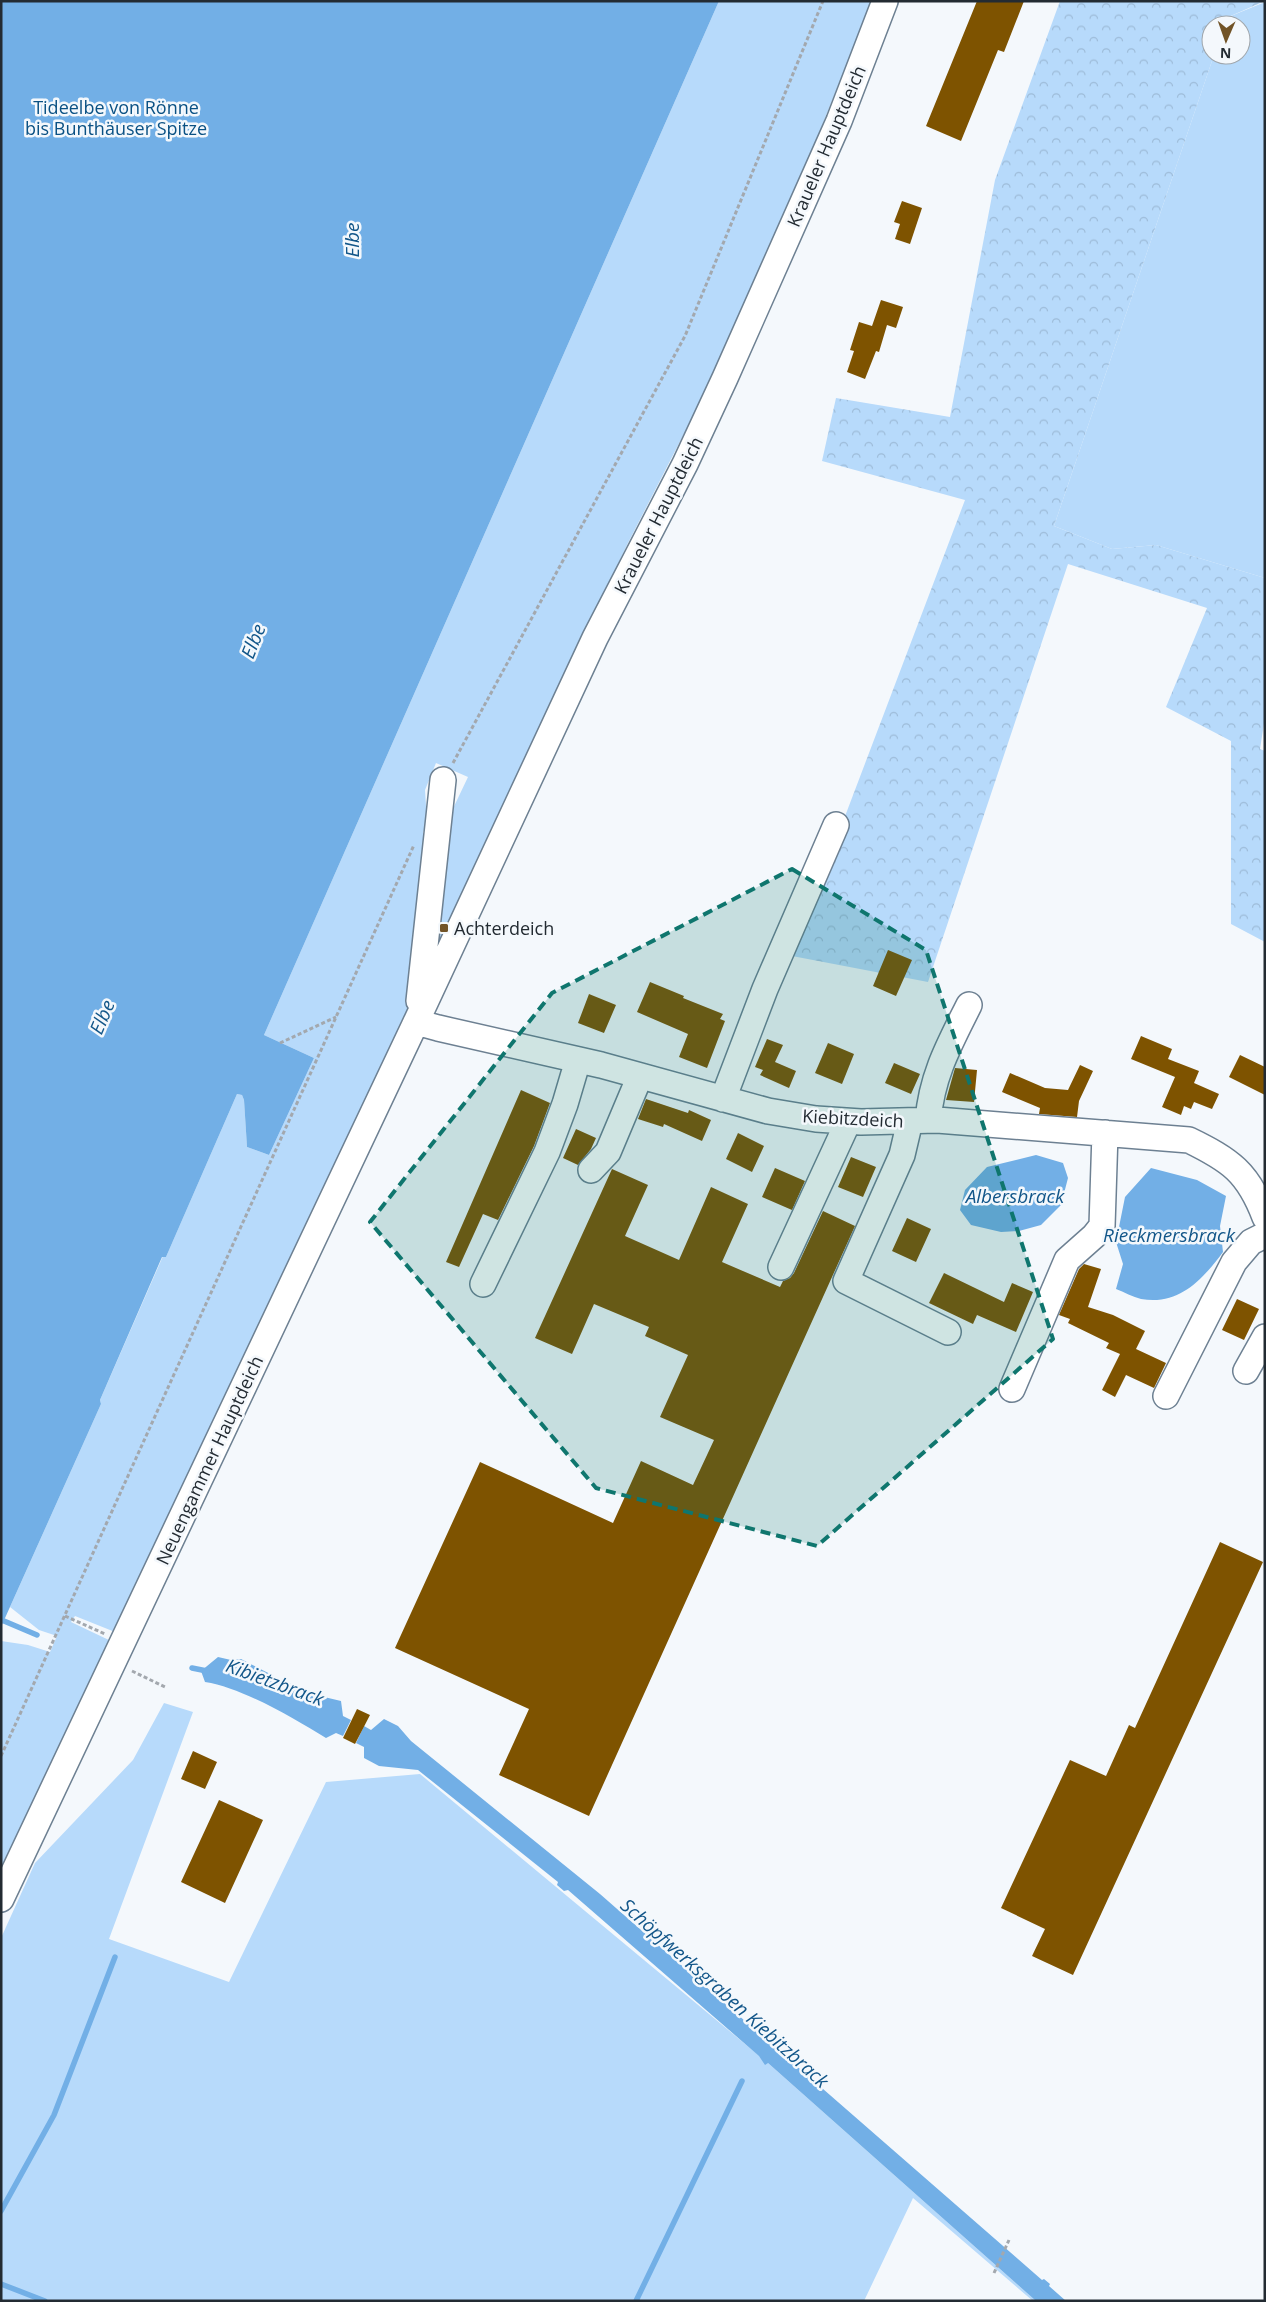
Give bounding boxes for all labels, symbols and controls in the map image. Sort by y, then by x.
north arrow [1201,15,1251,65]
text: N [1220,44,1232,63]
street label: Kraueler Hauptdeich [781,62,871,230]
park label: Tideelbe von Rönne bis Bunthäuser Spitze [25,95,207,140]
water label: Elbe [339,222,365,258]
street label: Kraueler Hauptdeich [608,432,708,598]
water label: Elbe [234,620,272,662]
place label: Achterdeich [454,916,554,940]
marker: Achterdeich [438,922,450,934]
water label: Elbe [83,996,121,1038]
street label: Kiebitzdeich [802,1103,904,1133]
water label: Albersbrack [964,1183,1065,1209]
water label: Rieckmersbrack [1103,1222,1236,1248]
street label: Neuengammer Hauptdeich [150,1352,268,1568]
water label: Kibietzbrack [222,1652,328,1712]
water label: Schöpfwerksgraben Kiebitzbrack [615,1892,835,2094]

